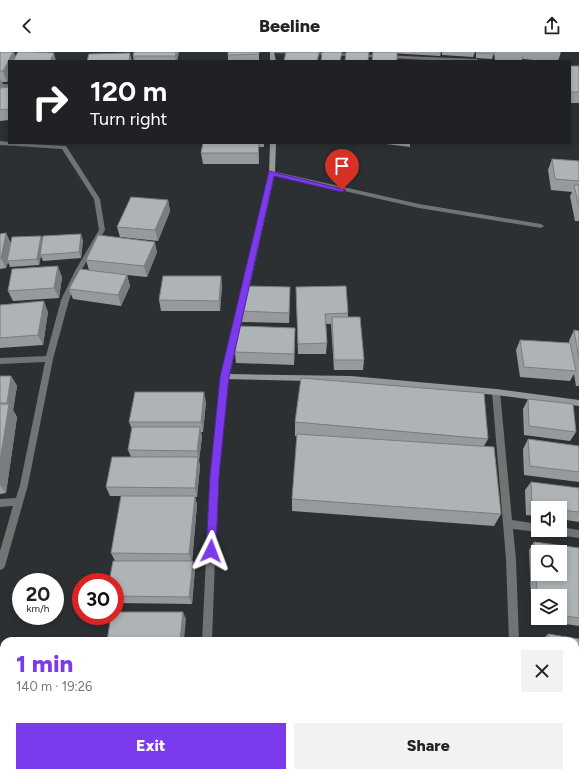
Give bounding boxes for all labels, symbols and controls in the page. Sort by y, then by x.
icon: back [16,15,38,37]
text: Beeline [259,15,320,37]
icon: share [541,15,563,37]
text: 120 m [90,74,167,108]
icon: right [24,76,76,128]
text: Turn right [90,108,167,130]
pin [325,149,359,190]
icon: arrive [331,155,353,177]
map controls [531,501,567,625]
button: sound [531,501,567,537]
position arrow [190,530,232,572]
button: search [531,545,567,581]
speed limit sign: 30 [72,573,124,625]
text: 20 [26,582,50,606]
button: layers [531,589,567,625]
text: km/h [27,602,49,615]
text: 1 min [16,649,73,678]
button: close [521,650,563,692]
text: 140 m · 19:26 [16,679,92,694]
button: Exit [16,723,286,769]
button: Share [294,723,563,769]

